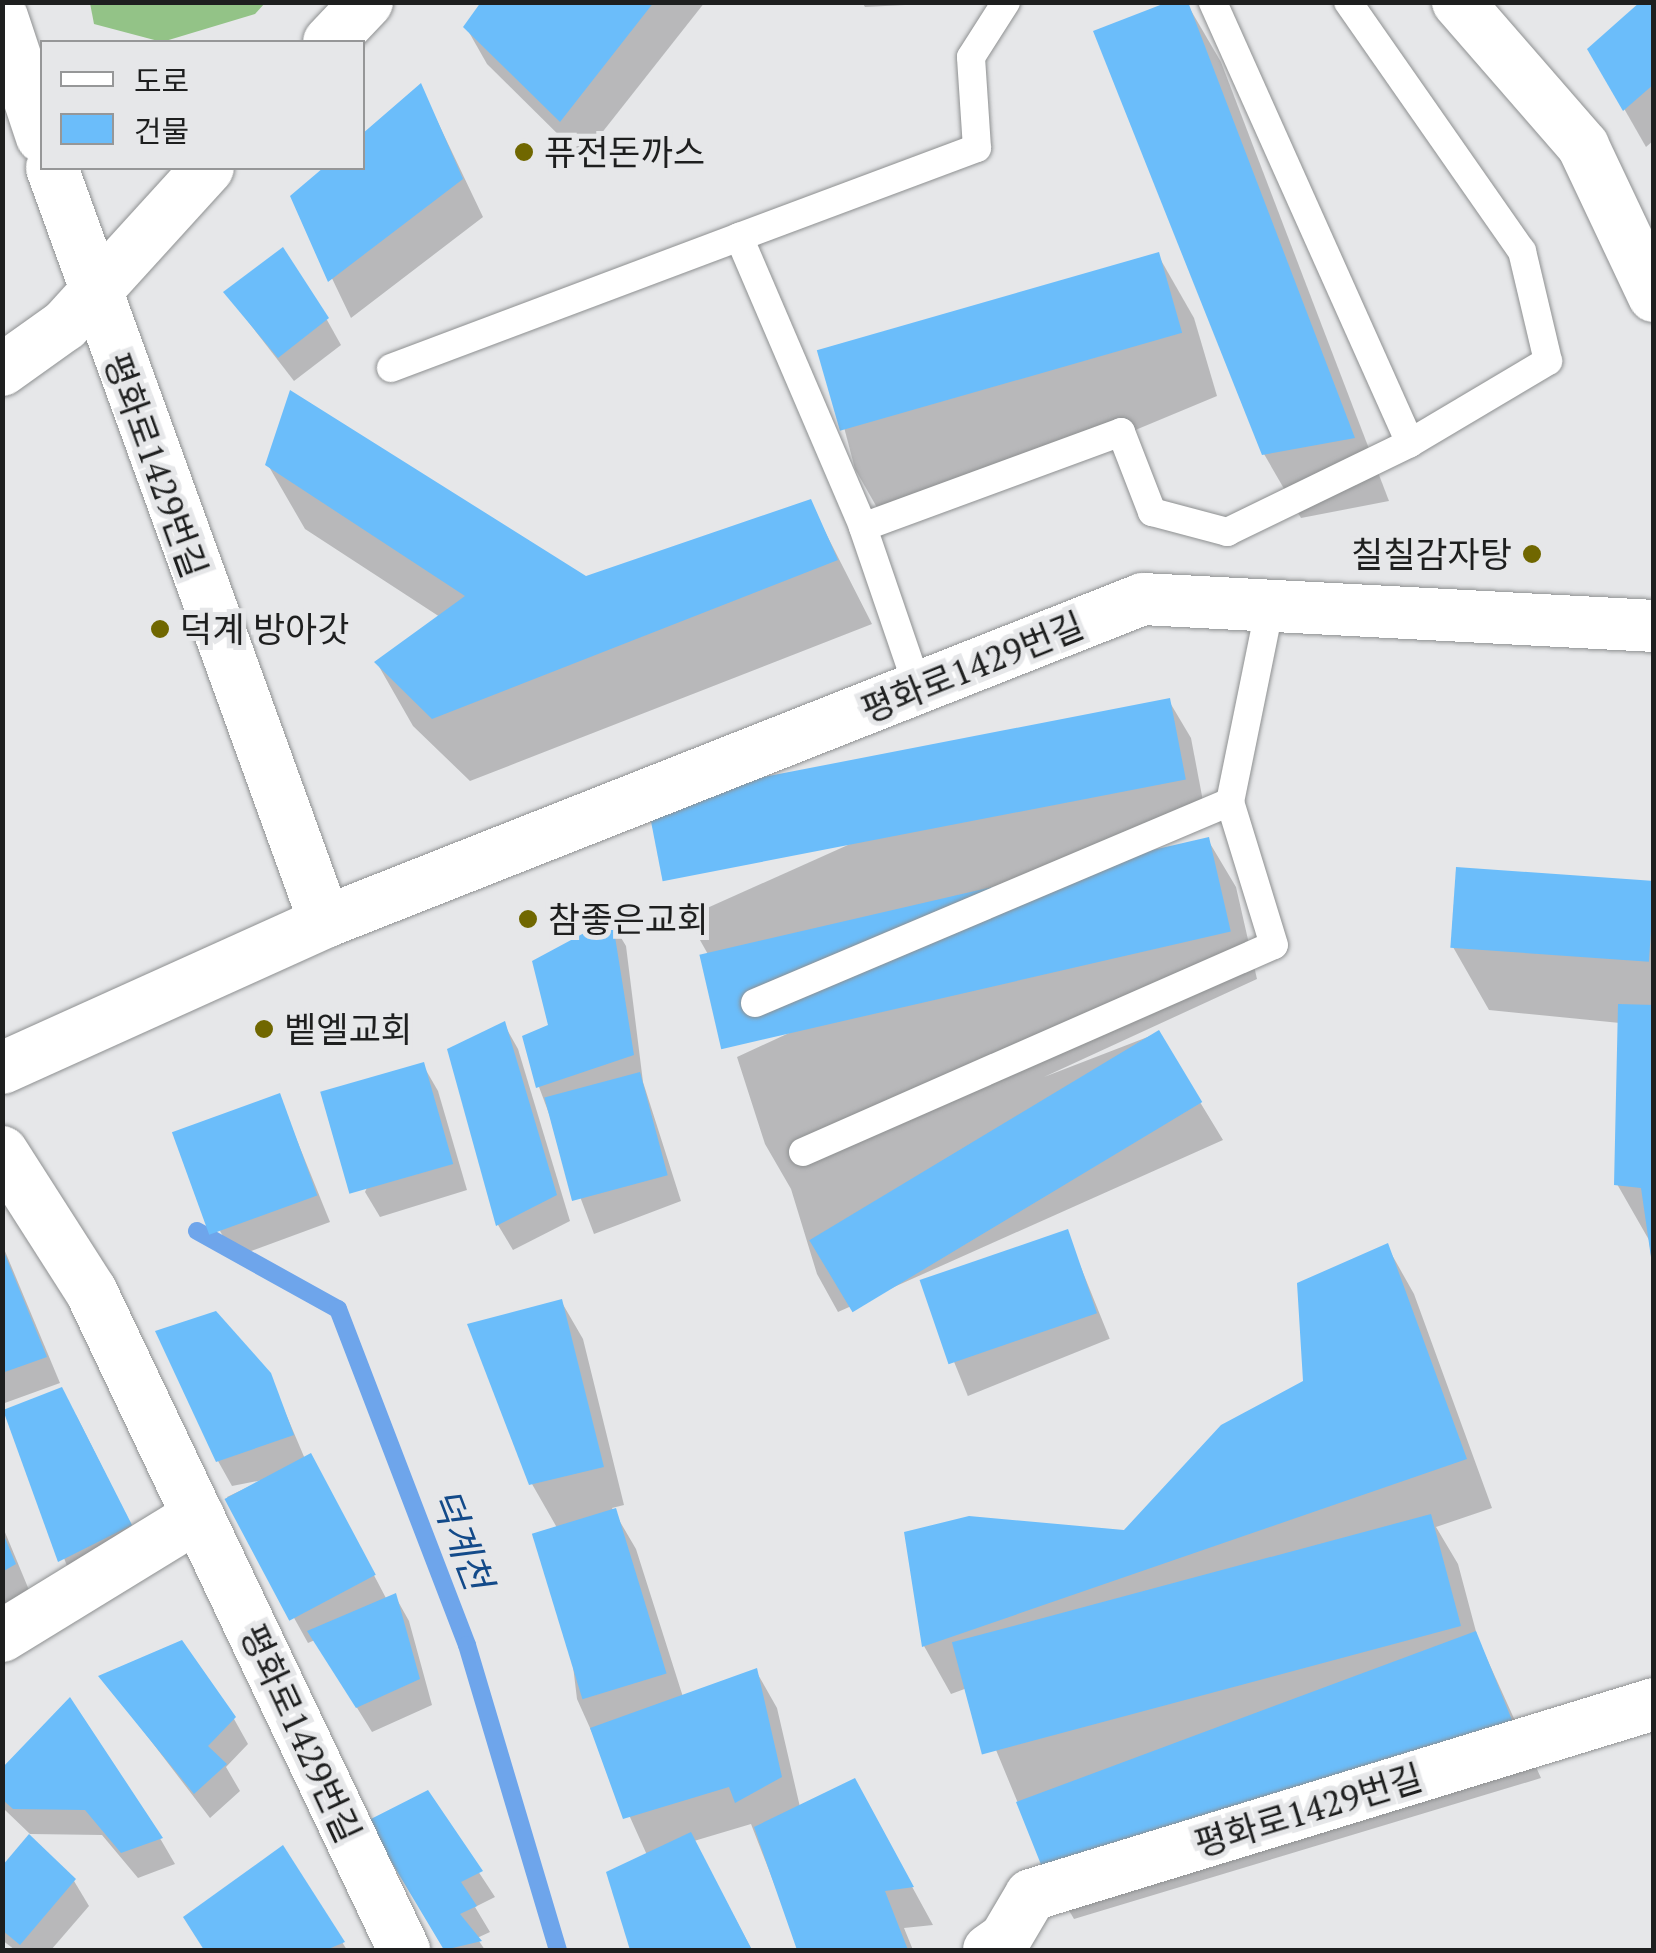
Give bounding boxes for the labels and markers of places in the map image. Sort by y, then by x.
place label: 퓨전돈까스 [544,131,705,173]
marker: 퓨전돈까스 [513,141,535,163]
place label: 칠칠감자탕 [1351,533,1512,575]
marker: 칠칠감자탕 [1521,543,1543,565]
place label: 덕계 방아갓 [180,608,350,650]
marker: 덕계 방아갓 [149,618,171,640]
place label: 참좋은교회 [548,898,709,940]
marker: 참좋은교회 [517,908,539,930]
place label: 벹엘교회 [284,1008,413,1050]
marker: 벹엘교회 [253,1018,275,1040]

